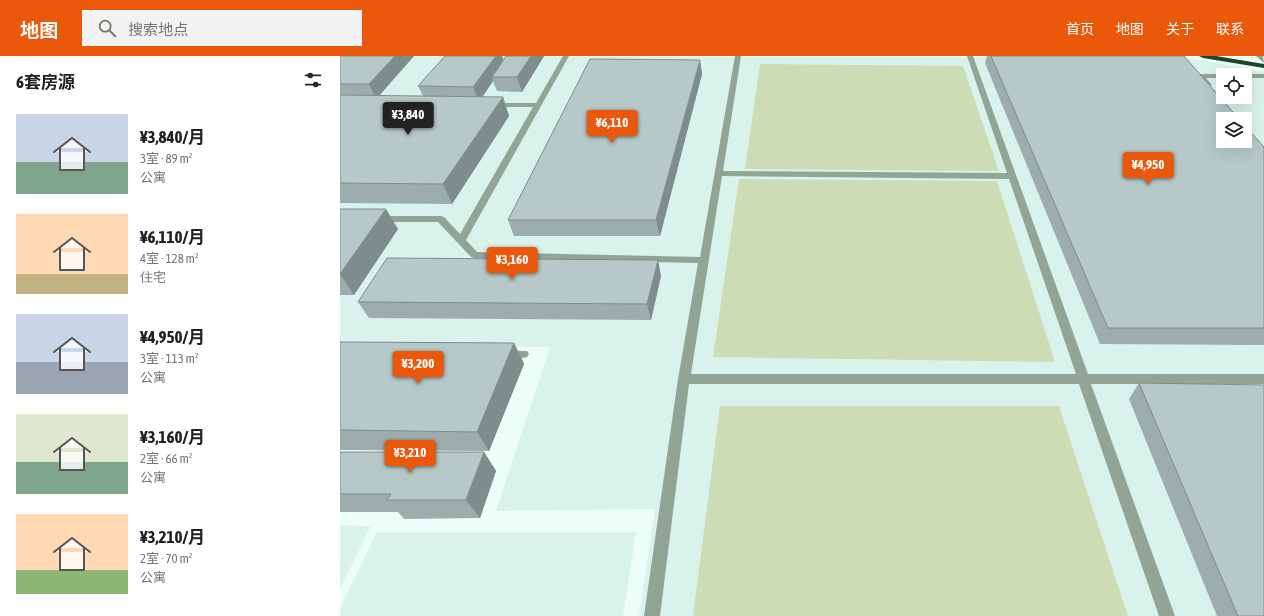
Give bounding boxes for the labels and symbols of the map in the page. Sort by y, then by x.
pin: ¥3,840 [375,102,441,136]
pin: ¥6,110 [579,110,645,144]
pin: ¥4,950 [1115,152,1181,186]
pin: ¥3,160 [479,247,545,281]
pin: ¥3,200 [385,351,451,385]
pin: ¥3,210 [377,440,443,474]

